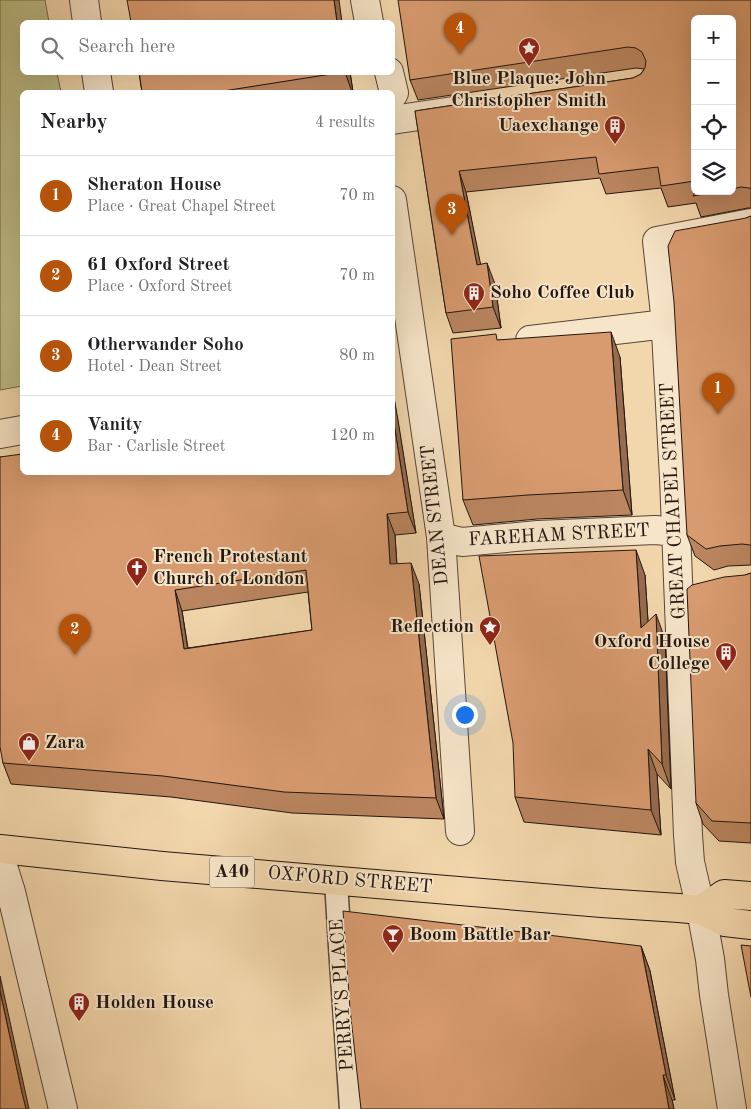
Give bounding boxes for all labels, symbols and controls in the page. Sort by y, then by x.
pin: 4 [444,13,476,54]
map controls [691,15,736,195]
button: + [691,15,736,60]
search box [20,20,395,75]
icon: search [38,34,66,62]
place icon: Blue Plaque: John Christopher Smith [517,36,541,67]
text: Search here [78,38,175,57]
button: − [691,60,736,105]
place label: Blue Plaque: John Christopher Smith [451,70,607,111]
button: locate [691,105,736,150]
text: Nearby [40,112,108,133]
building icon: Uaexchange [603,114,627,145]
text: 4 results [315,115,375,131]
place label: Uaexchange [498,117,599,136]
button: layers [691,150,736,195]
text: Sheraton House [87,176,221,195]
text: 1 [51,188,61,204]
text: 70 m [339,188,375,204]
pin: 3 [436,194,468,235]
text: Place · Great Chapel Street [87,199,275,215]
text: 61 Oxford Street [87,256,230,275]
text: 2 [51,268,61,284]
text: 70 m [339,268,375,284]
text: Place · Oxford Street [87,279,232,295]
building icon: Soho Coffee Club [462,281,486,312]
place label: Soho Coffee Club [490,284,634,303]
text: Otherwander Soho [87,336,244,355]
text: 3 [51,348,61,364]
text: 80 m [339,348,375,364]
text: Hotel · Dean Street [87,359,222,375]
pin: 1 [702,373,734,414]
street label: GREAT CHAPEL STREET [658,382,690,620]
text: Vanity [87,416,143,435]
text: 4 [51,428,61,444]
text: 120 m [330,428,375,444]
text: Bar · Carlisle Street [87,439,225,455]
street label: DEAN STREET [419,444,453,586]
street label: FAREHAM STREET [468,522,650,550]
place label: French Protestant Church of London [153,548,308,589]
church icon: French Protestant Church of London [125,556,149,587]
pin: 2 [59,614,91,655]
place icon: Reflection [478,615,502,646]
place label: Reflection [390,618,474,637]
place label: Oxford House College [594,633,710,674]
building icon: Oxford House College [714,641,738,672]
your location [452,702,478,728]
shop icon: Zara [17,731,41,762]
place label: Zara [45,734,85,753]
road number: A40 [210,856,254,888]
street label: OXFORD STREET [267,864,433,898]
street label: PERRY'S PLACE [328,918,358,1072]
bar icon: Boom Battle Bar [381,923,405,954]
place label: Boom Battle Bar [409,926,551,945]
building icon: Holden House [67,991,91,1022]
place label: Holden House [95,994,214,1013]

